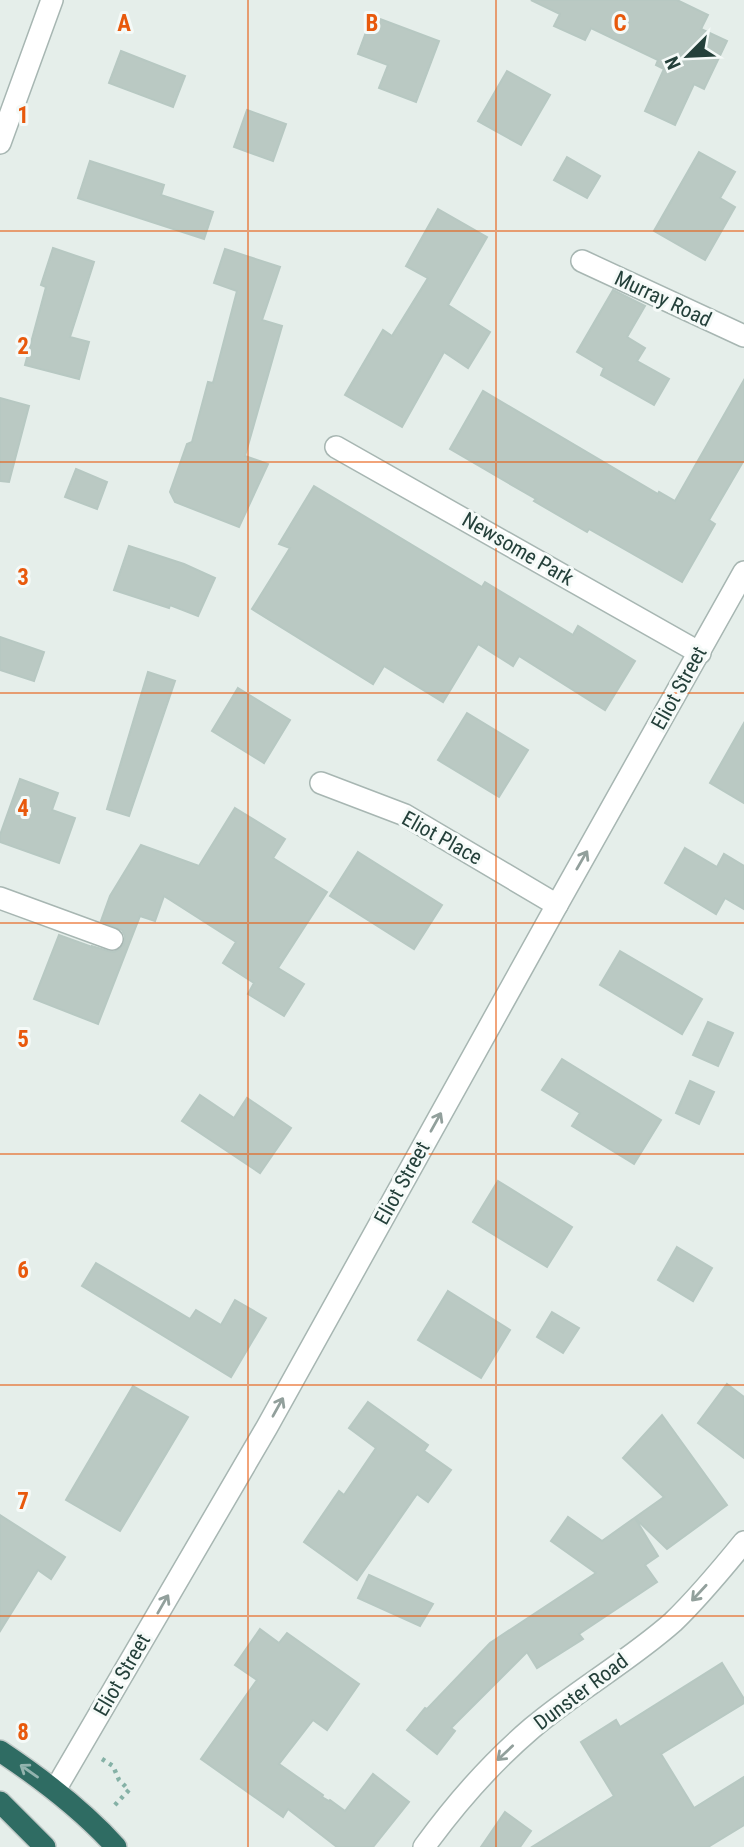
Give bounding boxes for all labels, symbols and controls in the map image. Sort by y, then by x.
text: A [117,10,131,37]
text: B [366,10,378,37]
text: C [613,10,627,37]
north arrow [653,21,723,91]
text: N [660,53,686,73]
text: 1 [17,102,29,129]
street label: Murray Road [611,266,715,332]
text: 2 [17,333,29,360]
street label: Newsome Park [458,507,578,591]
text: 3 [17,564,29,591]
street label: Eliot Street [646,642,712,734]
text: 4 [17,795,29,822]
street label: Eliot Place [398,806,486,870]
one-way arrow [575,850,589,870]
text: 5 [17,1026,29,1053]
one-way arrow [429,1113,443,1133]
street label: Eliot Street [369,1137,435,1229]
text: 6 [17,1257,29,1284]
one-way arrow [272,1397,285,1418]
text: 7 [17,1488,29,1515]
one-way arrow [691,1584,707,1602]
one-way arrow [157,1594,171,1614]
street label: Eliot Street [89,1630,155,1720]
street label: Dunster Road [529,1649,633,1735]
text: 8 [17,1719,29,1746]
one-way arrow [497,1744,514,1761]
one-way arrow [20,1763,39,1778]

